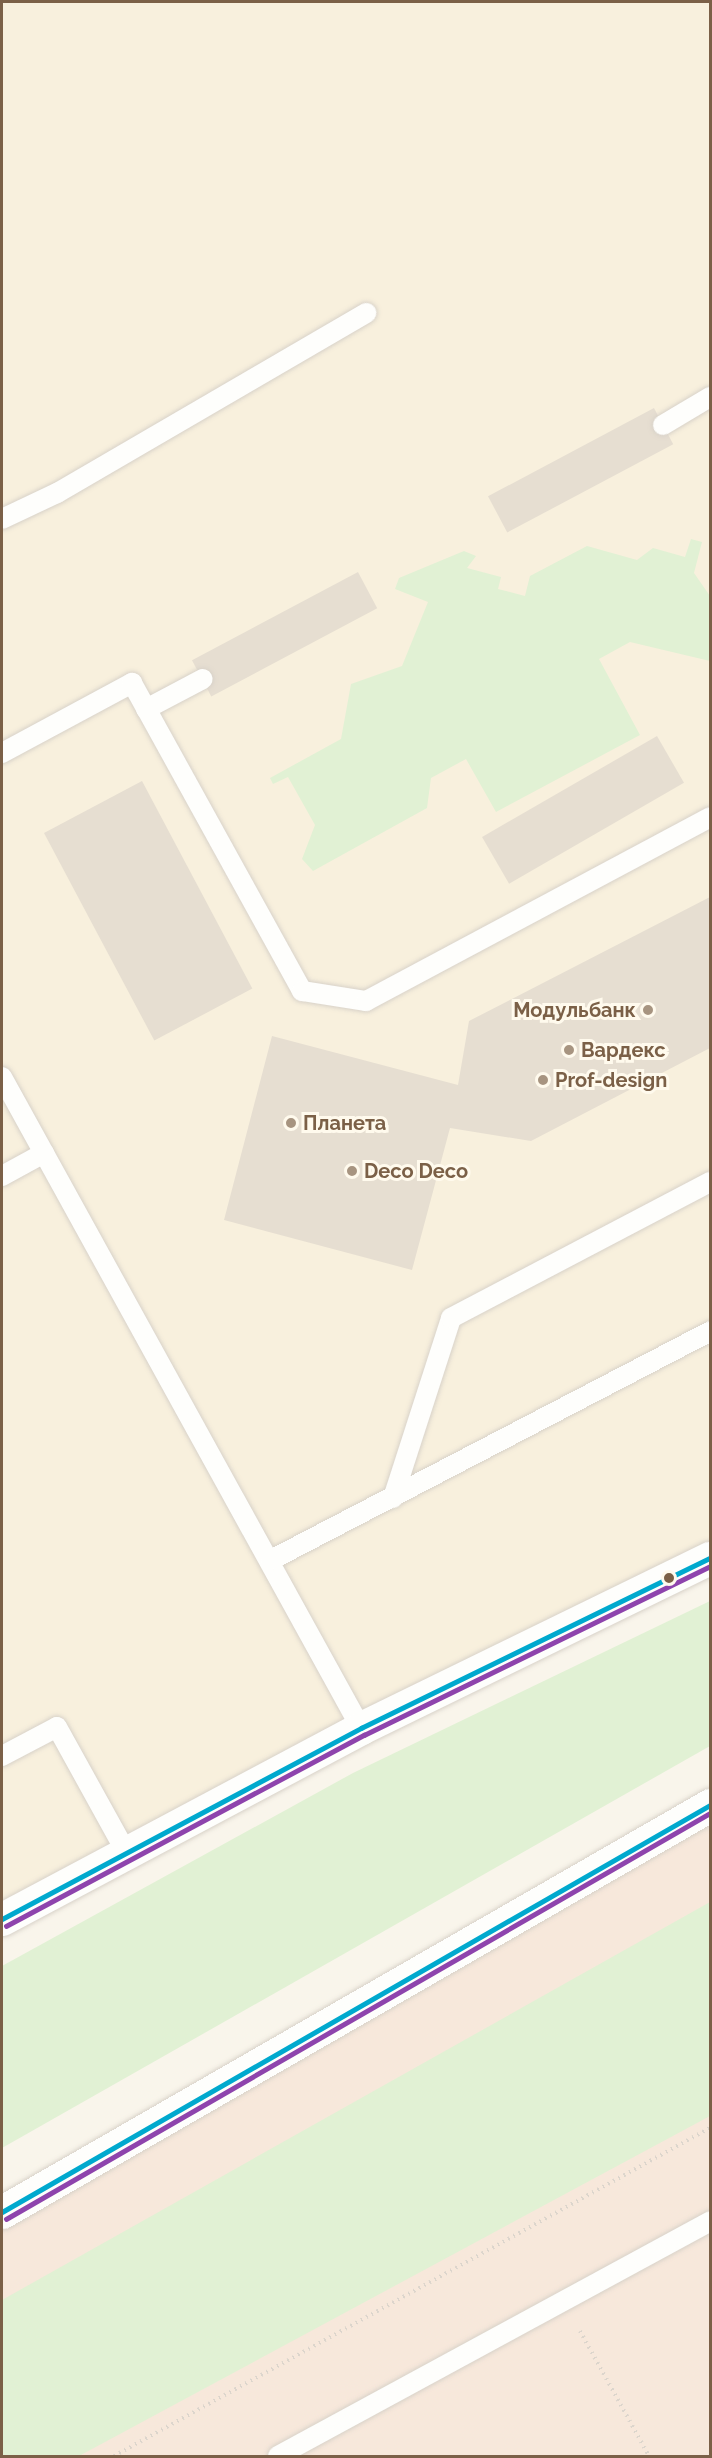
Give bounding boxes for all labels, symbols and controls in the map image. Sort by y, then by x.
place label: Модульбанк [513,998,636,1022]
marker: Модульбанк [641,1003,655,1017]
place label: Вардекс [581,1038,666,1062]
marker: Вардекс [562,1043,576,1057]
place label: Prof-design [555,1068,667,1092]
marker: Prof-design [536,1073,550,1087]
place label: Планета [303,1111,386,1135]
marker: Планета [284,1116,298,1130]
place label: Deco Deco [364,1159,468,1183]
marker: Deco Deco [345,1164,359,1178]
unlabelled marker [663,1572,675,1584]

